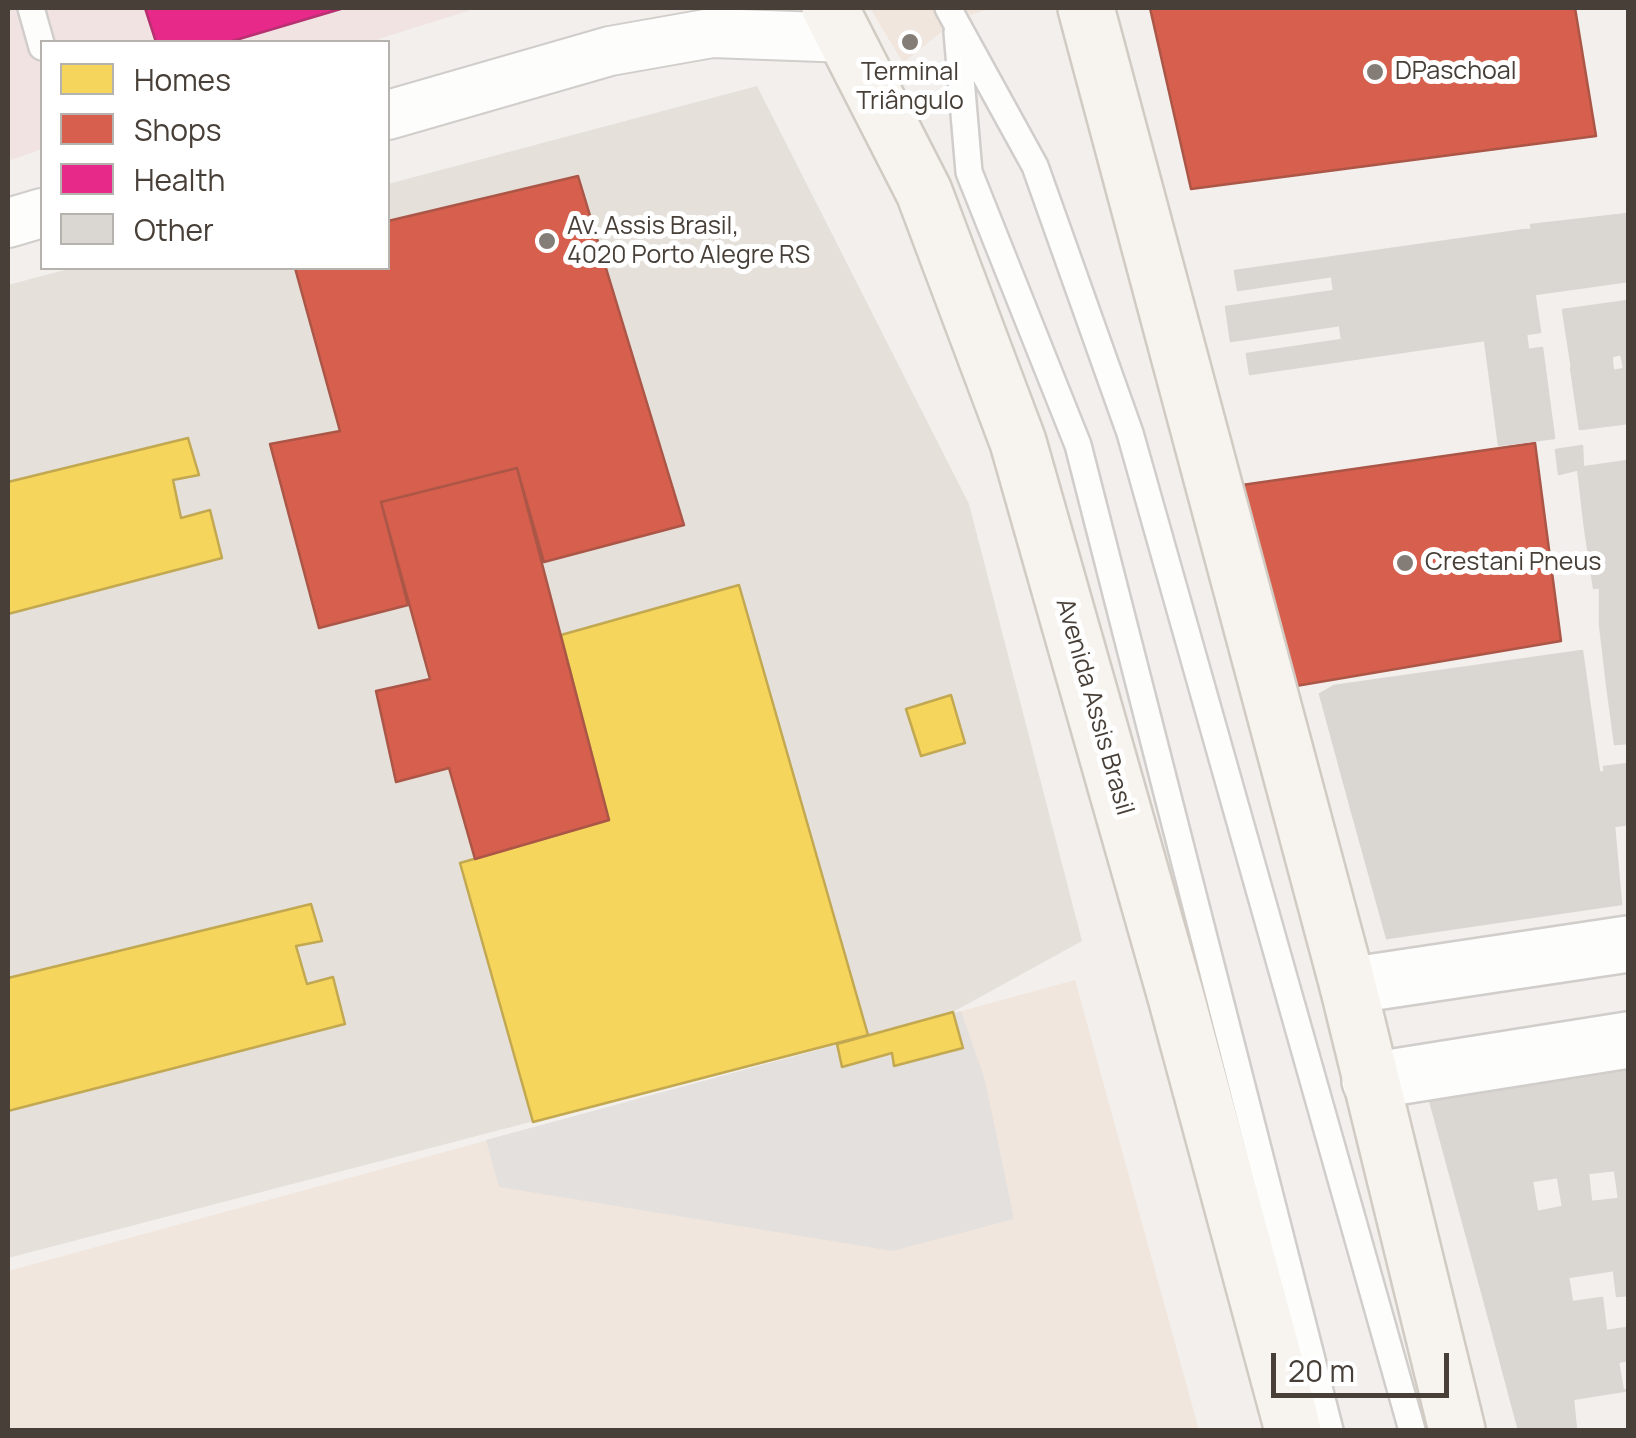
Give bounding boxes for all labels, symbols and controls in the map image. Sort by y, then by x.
marker: Terminal Triângulo [899,31,921,53]
legend [40,40,390,270]
place label: DPaschoal [1395,57,1517,87]
place label: Terminal Triângulo [856,58,964,117]
text: Homes [134,59,231,100]
marker: DPaschoal [1364,61,1386,83]
text: Shops [134,109,221,150]
text: Health [134,159,225,200]
text: Other [134,209,214,250]
place label: Av. Assis Brasil, 4020 Porto Alegre RS [567,212,810,271]
marker: Av. Assis Brasil, 4020 Porto Alegre RS [536,230,558,252]
place label: Crestani Pneus [1425,548,1601,578]
marker: Crestani Pneus [1394,552,1416,574]
street label: Avenida Assis Brasil [1049,595,1139,819]
scale bar [1276,1333,1454,1395]
text: 20 m [1288,1350,1355,1391]

